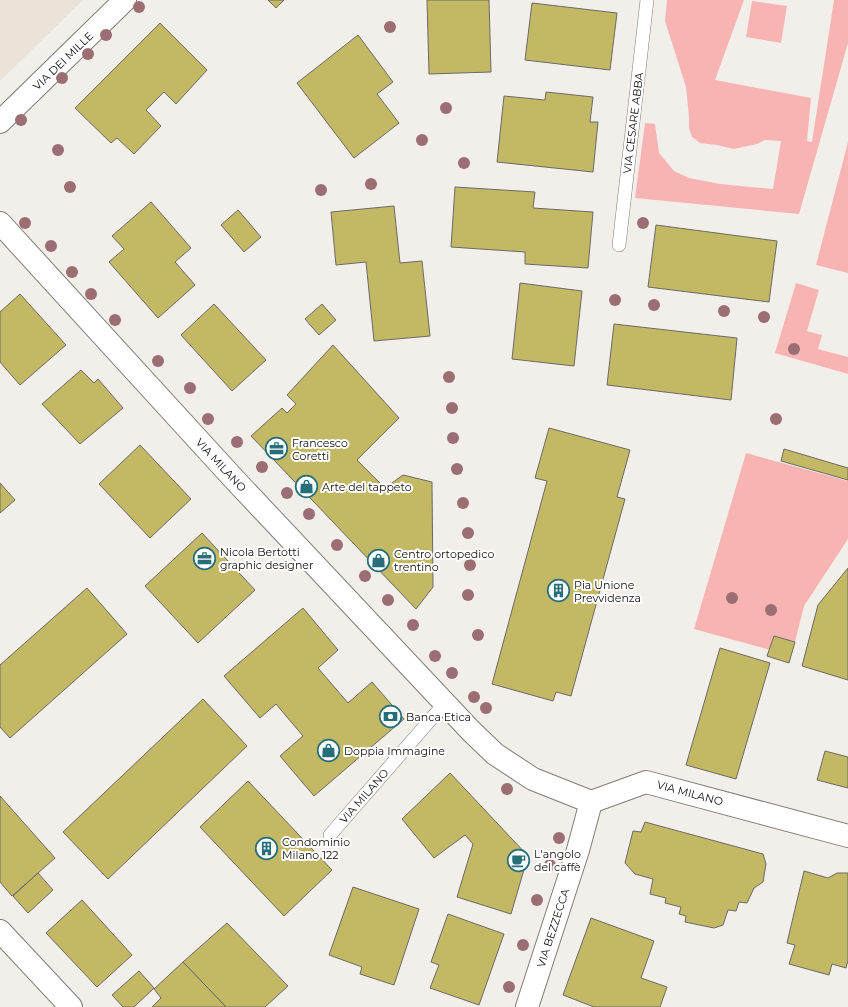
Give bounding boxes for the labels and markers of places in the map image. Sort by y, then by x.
office icon: Francesco Coretti [263,436,289,462]
place label: Francesco Coretti [292,436,348,463]
shop icon: Arte del tappeto [294,474,320,500]
place label: Arte del tappeto [322,480,412,494]
office icon: Nicola Bertotti graphic designer [191,545,217,571]
place label: Nicola Bertotti graphic designer [220,545,313,572]
shop icon: Centro ortopedico trentino [365,547,391,573]
place label: Centro ortopedico trentino [394,547,494,574]
building icon: Pia Unione Prevvidenza [545,578,571,604]
place label: Pia Unione Prevvidenza [574,578,641,605]
bank icon: Banca Etica [377,704,403,730]
place label: Banca Etica [406,710,471,724]
shop icon: Doppia Immagine [316,738,342,764]
place label: Doppia Immagine [344,744,445,758]
building icon: Condominio Milano 122 [253,835,279,861]
place label: Condominio Milano 122 [282,835,350,862]
cafe icon: L'angolo del caffè [505,847,531,873]
place label: L'angolo del caffè [534,847,581,874]

